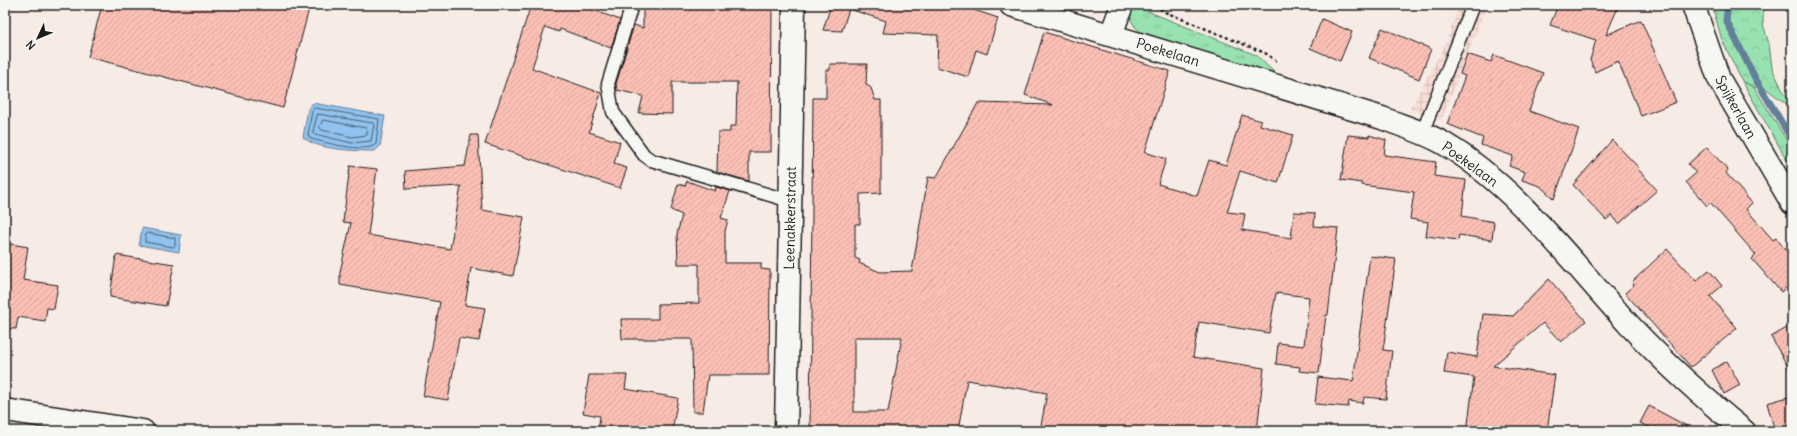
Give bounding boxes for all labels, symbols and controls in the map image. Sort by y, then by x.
north arrow [18,18,58,58]
street label: Poekelaan [1134,34,1202,70]
text: N [23,37,38,53]
street label: Spijkerlaan [1711,72,1761,142]
street label: Poekelaan [1438,138,1502,190]
street label: Leenakkerstraat [780,166,800,270]

